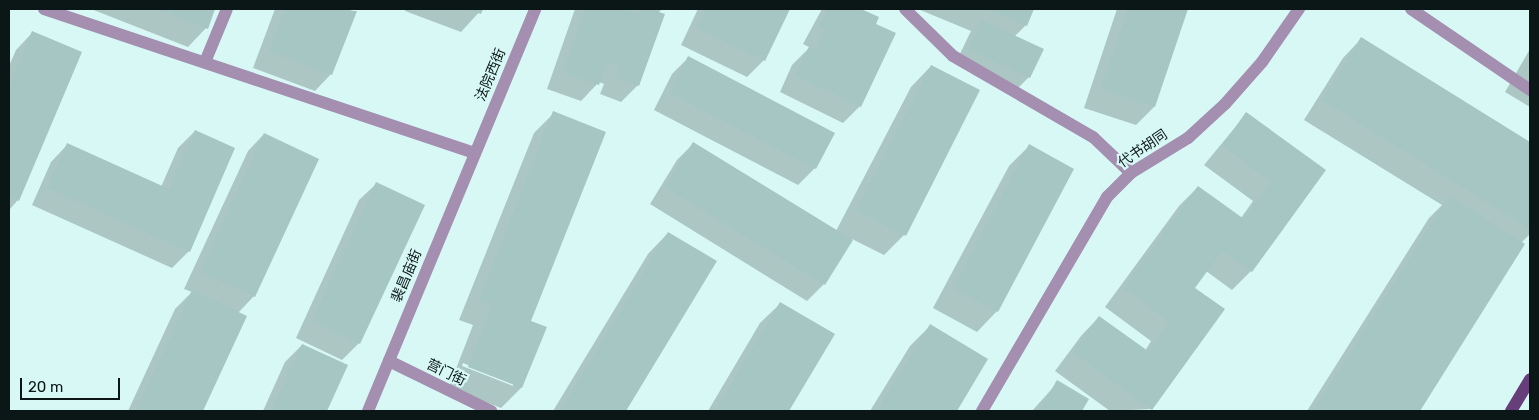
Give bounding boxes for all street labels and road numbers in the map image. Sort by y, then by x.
street label: 法院西街 [472,46,510,104]
street label: 代书胡同 [1115,126,1171,172]
street label: 裴昌庙街 [388,247,426,305]
street label: 营门街 [423,356,469,390]

